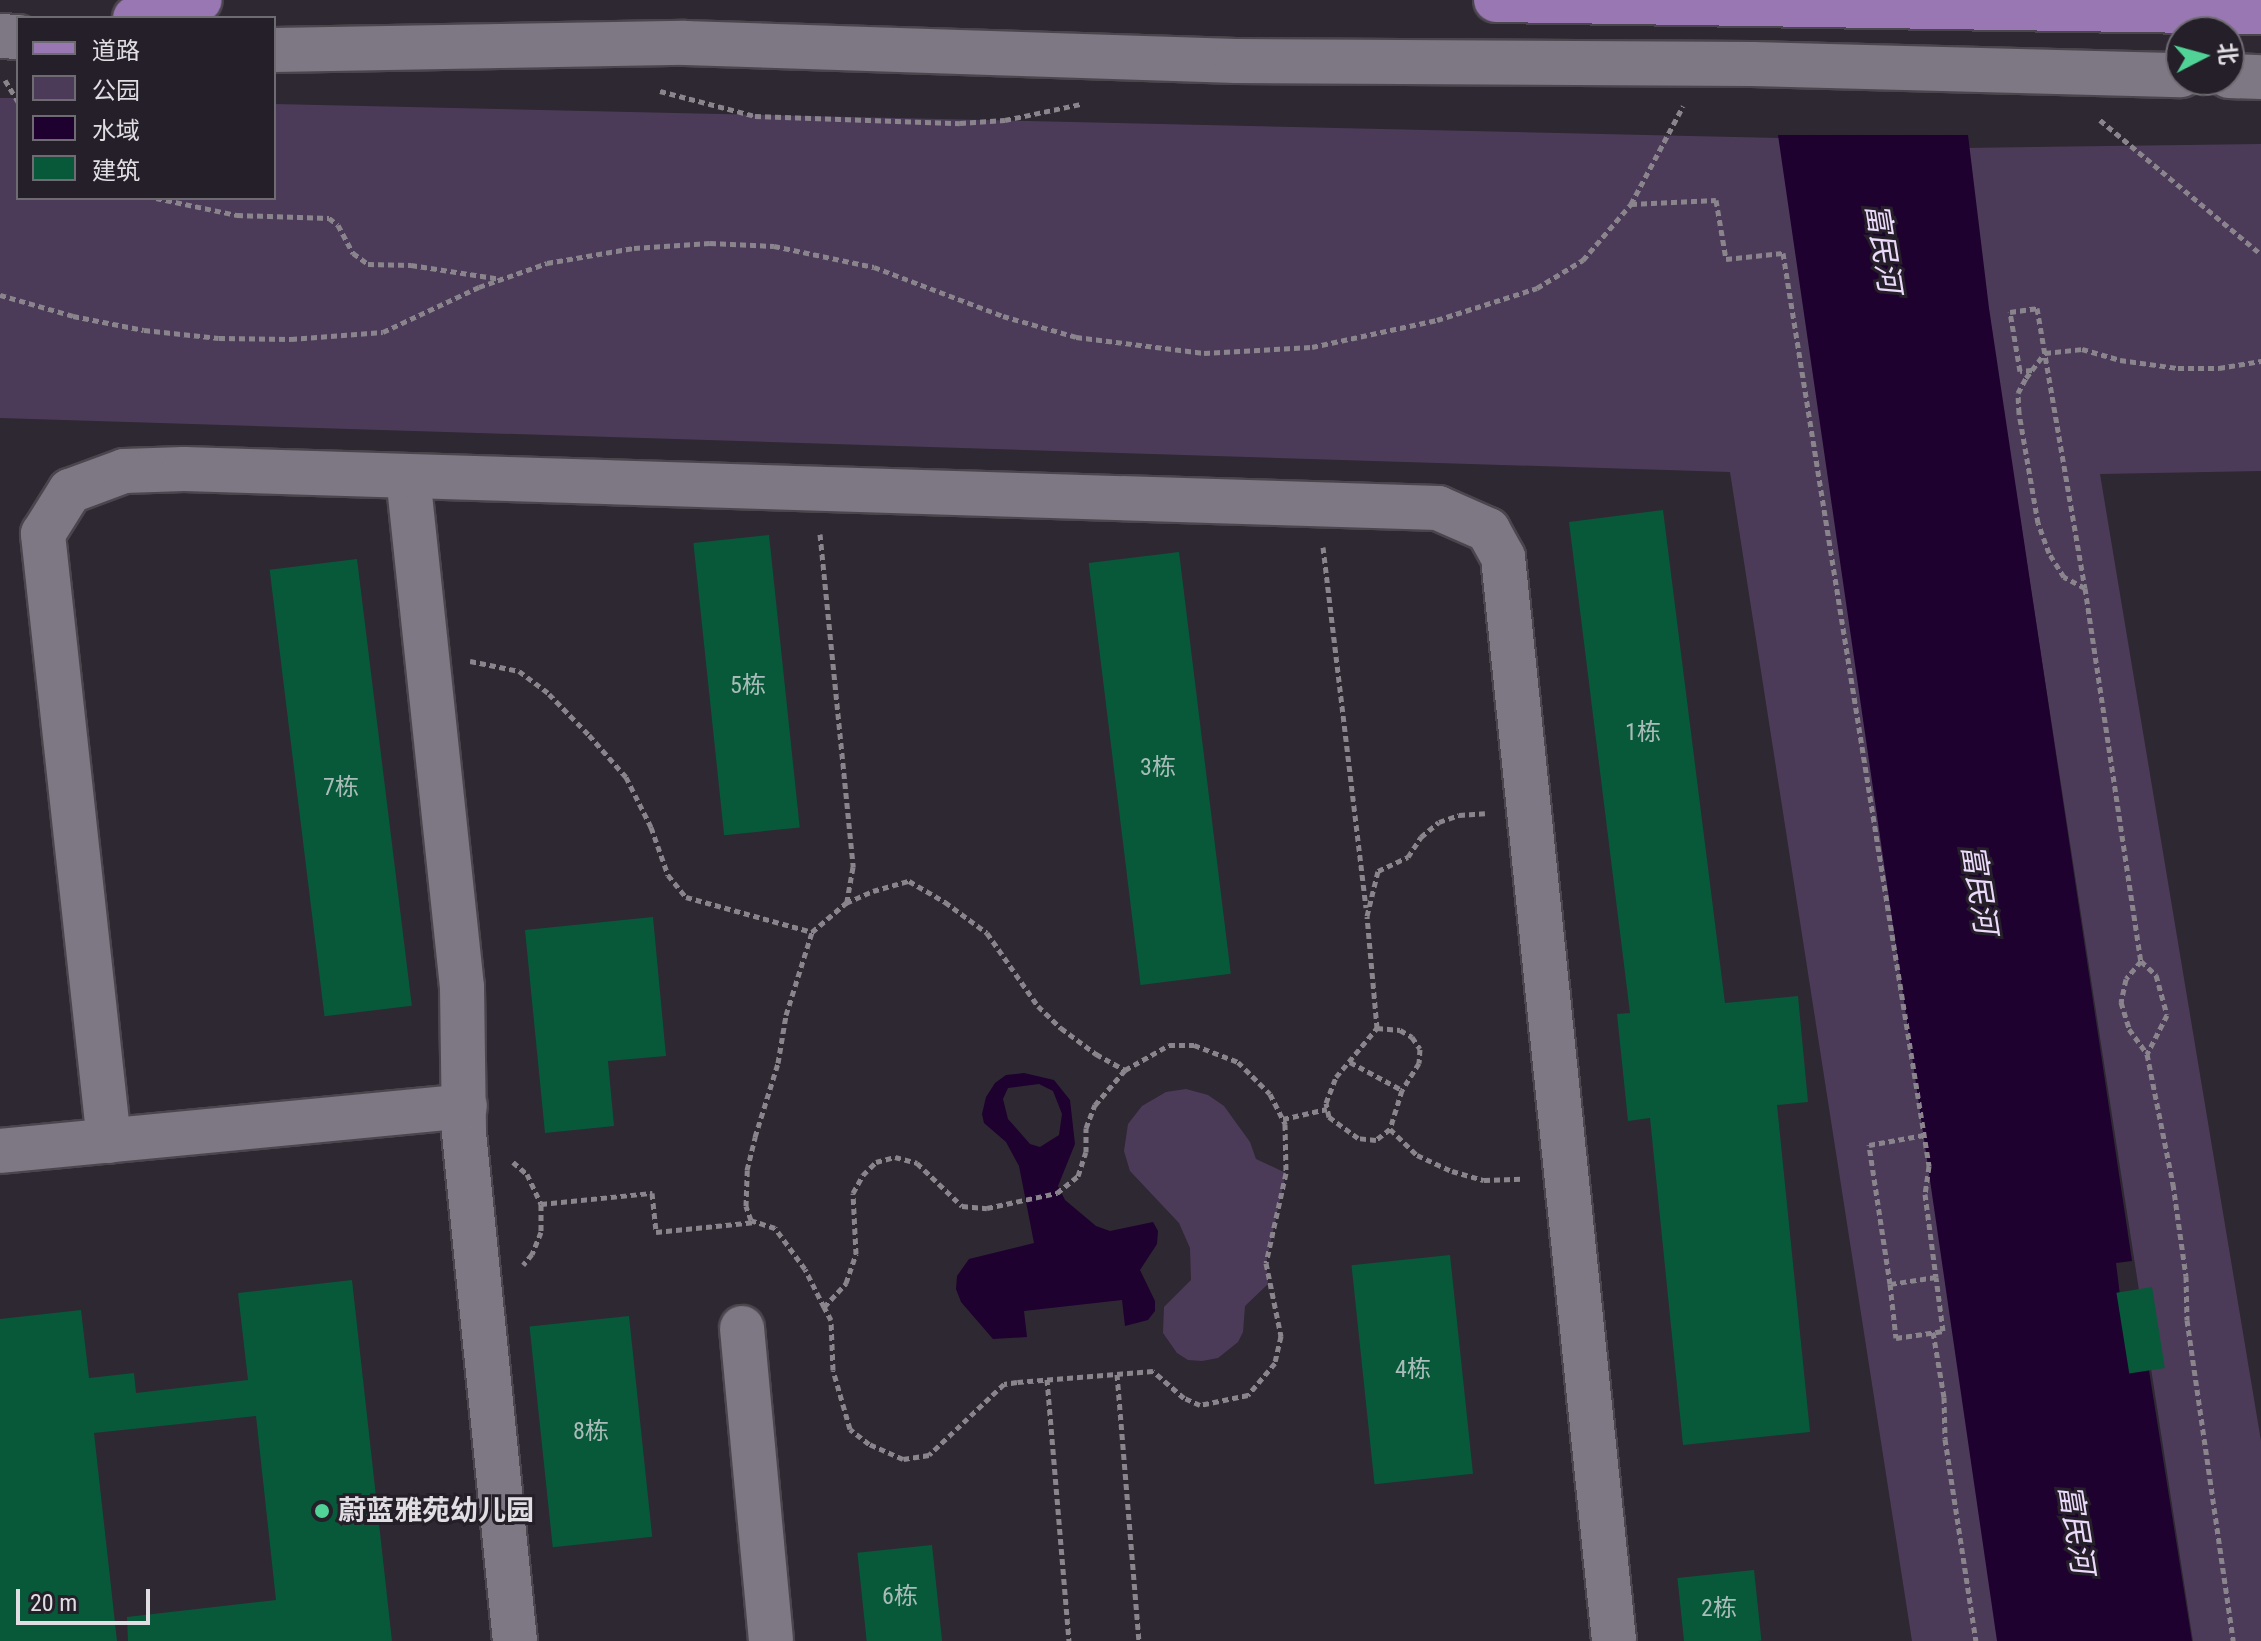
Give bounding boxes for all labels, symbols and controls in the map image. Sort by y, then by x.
legend [16,16,276,200]
north arrow [2165,16,2245,96]
text: 道路 [92,37,140,65]
text: 北 [2214,41,2241,66]
text: 公园 [92,77,140,105]
text: 水域 [92,117,140,145]
text: 建筑 [92,157,140,185]
water label: 富民河 [1858,201,1908,295]
house number: 5栋 [730,672,766,700]
house number: 1栋 [1625,719,1661,747]
house number: 3栋 [1140,754,1176,782]
house number: 7栋 [323,774,359,802]
water label: 富民河 [1954,842,2004,936]
house number: 4栋 [1395,1356,1431,1384]
house number: 8栋 [573,1418,609,1446]
water label: 富民河 [2051,1482,2101,1576]
place label: 蔚蓝雅苑幼儿园 [338,1494,534,1528]
marker: 蔚蓝雅苑幼儿园 [313,1502,331,1520]
scale bar [20,1573,154,1623]
house number: 6栋 [882,1583,918,1611]
text: 20 m [30,1589,77,1617]
house number: 2栋 [1701,1595,1737,1623]

